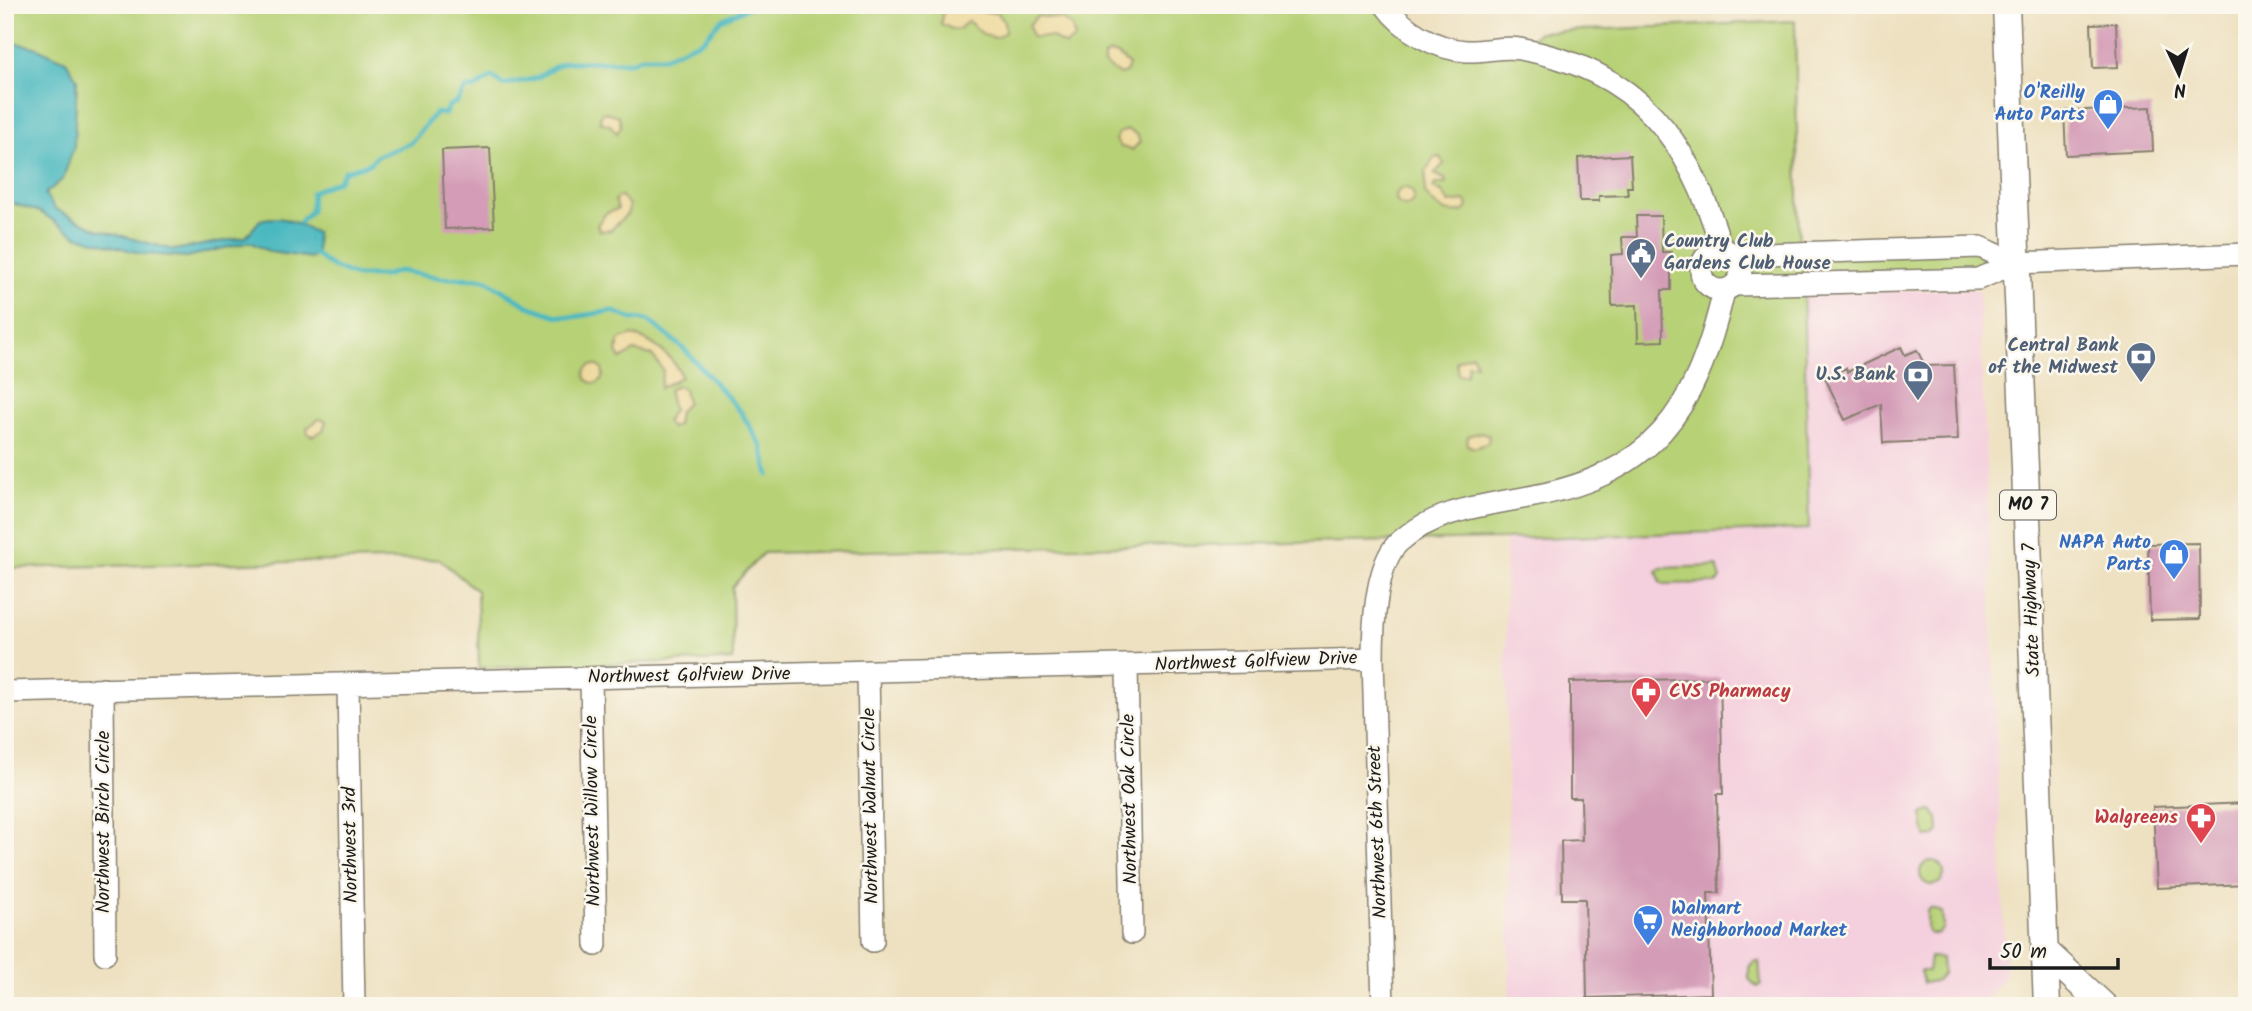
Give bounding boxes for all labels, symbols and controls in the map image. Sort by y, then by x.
north arrow [2144,38,2214,108]
text: N [2173,74,2187,104]
place label: O'Reilly Auto Parts [1995,78,2085,130]
shop icon: O'Reilly Auto Parts [2091,87,2125,131]
place label: Country Club Gardens Club House [1664,227,1831,279]
public building icon: Country Club Gardens Club House [1624,236,1658,280]
place label: Central Bank of the Midwest [1988,331,2119,383]
bank icon: Central Bank of the Midwest [2124,340,2158,384]
bank icon: U.S. Bank [1901,358,1935,402]
place label: U.S. Bank [1815,360,1896,390]
road number: MO 7 [2000,490,2056,520]
place label: NAPA Auto Parts [2059,528,2151,580]
shop icon: NAPA Auto Parts [2157,537,2191,581]
street label: State Highway 7 [2015,542,2049,677]
street label: Northwest Golfview Drive [1154,643,1358,681]
street label: Northwest Golfview Drive [587,659,791,693]
pharmacy icon: CVS Pharmacy [1629,675,1663,719]
place label: CVS Pharmacy [1669,677,1791,707]
street label: Northwest Walnut Circle [854,707,888,904]
street label: Northwest Oak Circle [1114,713,1146,885]
street label: Northwest Willow Circle [576,715,610,907]
street label: Northwest Birch Circle [89,730,119,913]
street label: Northwest 6th Street [1360,744,1396,919]
street label: Northwest 3rd [335,786,367,903]
pharmacy icon: Walgreens [2184,801,2218,845]
place label: Walgreens [2094,803,2178,833]
place label: Walmart Neighborhood Market [1671,894,1848,946]
supermarket icon: Walmart Neighborhood Market [1631,903,1665,947]
scale bar [1990,927,2117,971]
text: 50 m [2000,936,2047,969]

